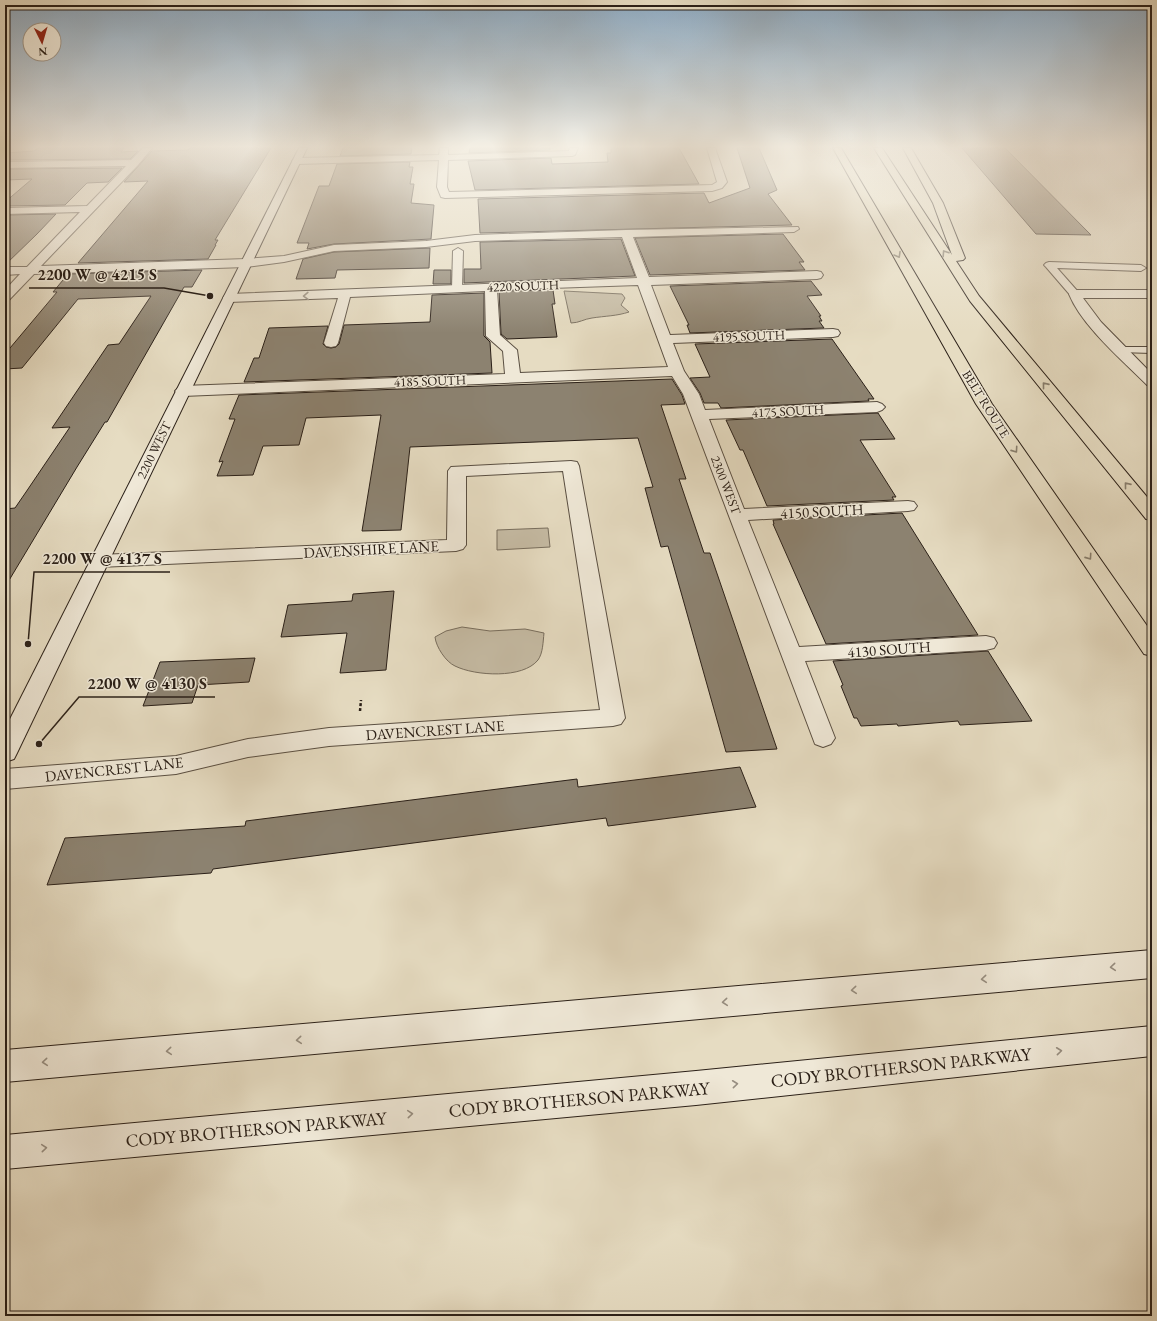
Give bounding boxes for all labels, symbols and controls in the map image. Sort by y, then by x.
north arrow [22,22,62,62]
text: N [38,45,48,59]
one-way arrow [943,250,950,257]
one-way arrow [893,251,901,258]
callout: 2200 W @ 4215 S [29,260,164,288]
text: 2200 W @ 4215 S [37,264,157,285]
street label: 4220 SOUTH [487,276,560,296]
one-way arrow [303,292,309,300]
street label: 4195 SOUTH [713,326,786,346]
street label: BELT ROUTE [958,367,1014,441]
street label: 4185 SOUTH [394,371,467,391]
one-way arrow [1042,382,1049,389]
street label: 4175 SOUTH [751,401,825,421]
street label: 2200 WEST [133,418,175,481]
one-way arrow [1010,446,1018,453]
street label: 2300 WEST [707,453,745,517]
one-way arrow [1125,483,1132,490]
street label: 4150 SOUTH [780,499,864,523]
street label: DAVENSHIRE LANE [303,536,440,562]
callout: 2200 W @ 4137 S [34,544,170,572]
text: 2200 W @ 4137 S [42,548,162,569]
one-way arrow [1084,553,1092,560]
street label: 4130 SOUTH [847,637,931,661]
callout: 2200 W @ 4130 S [79,669,215,697]
text: 2200 W @ 4130 S [87,673,207,694]
street label: DAVENCREST LANE [365,716,505,744]
street label: DAVENCREST LANE [44,752,185,786]
one-way arrow [1110,962,1116,971]
one-way arrow [981,974,987,983]
one-way arrow [851,985,857,994]
one-way arrow [722,997,728,1006]
one-way arrow [296,1035,302,1044]
street label: CODY BROTHERSON PARKWAY [770,1042,1034,1092]
one-way arrow [166,1046,172,1055]
one-way arrow [1056,1046,1062,1055]
one-way arrow [42,1057,48,1066]
street label: CODY BROTHERSON PARKWAY [448,1076,712,1122]
one-way arrow [732,1080,738,1089]
street label: CODY BROTHERSON PARKWAY [125,1106,389,1152]
one-way arrow [407,1110,413,1119]
one-way arrow [41,1144,47,1153]

